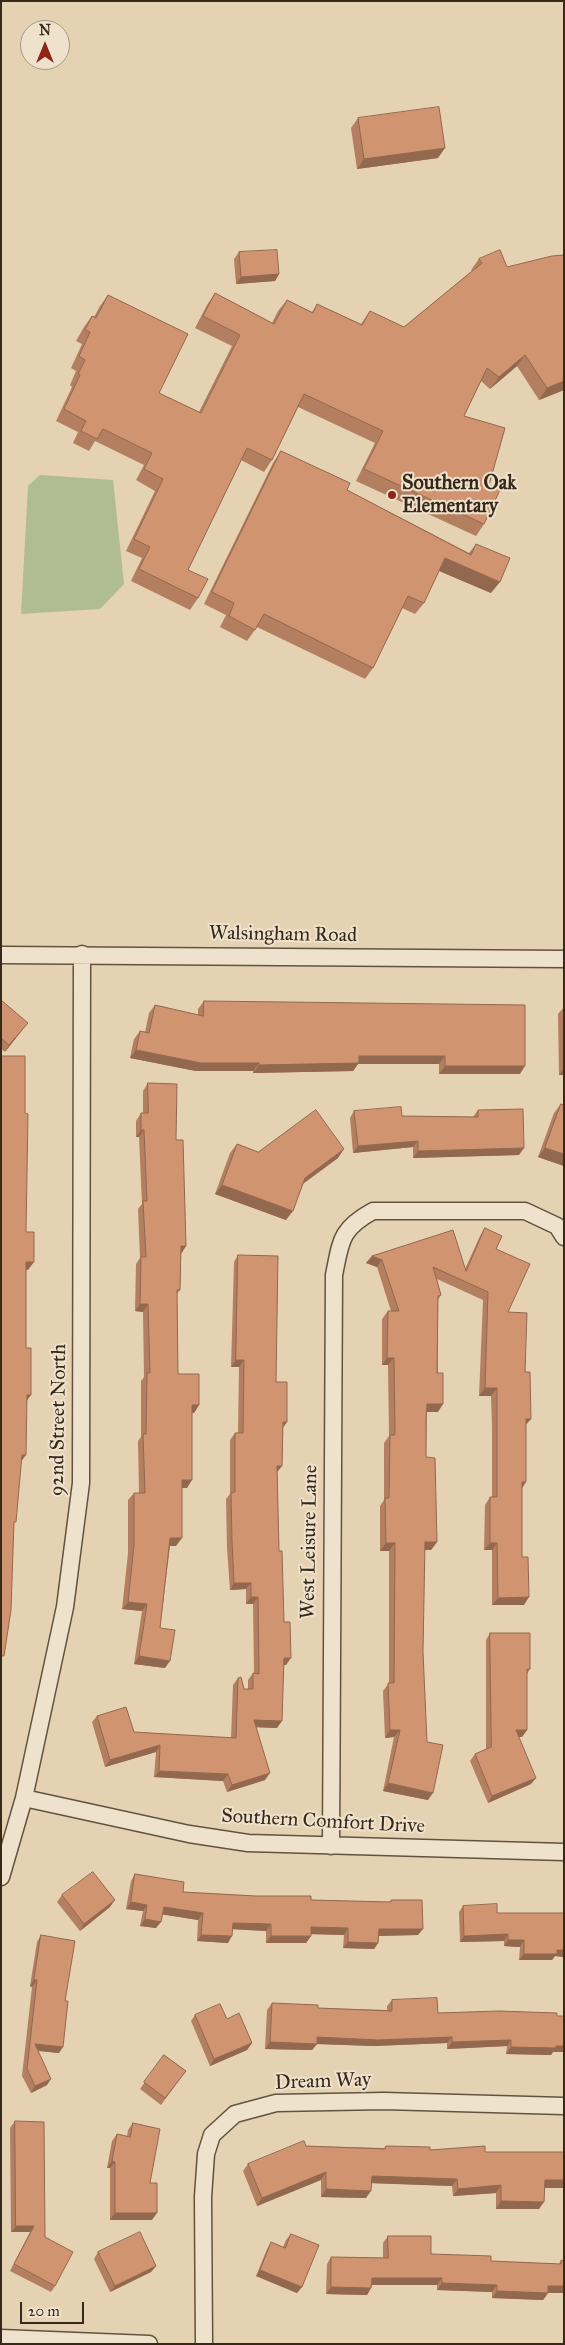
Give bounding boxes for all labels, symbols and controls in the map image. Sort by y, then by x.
north arrow [20,20,70,70]
text: N [39,22,51,39]
place label: Southern Oak Elementary [402,472,516,519]
marker: Southern Oak Elementary [386,489,398,501]
street label: Walsingham Road [209,922,357,948]
street label: 92nd Street North [46,1344,72,1496]
street label: West Leisure Lane [297,1465,323,1619]
street label: Southern Comfort Drive [221,1805,425,1839]
street label: Dream Way [274,2068,372,2096]
scale bar [22,2292,86,2324]
text: 20 m [28,2302,60,2320]

